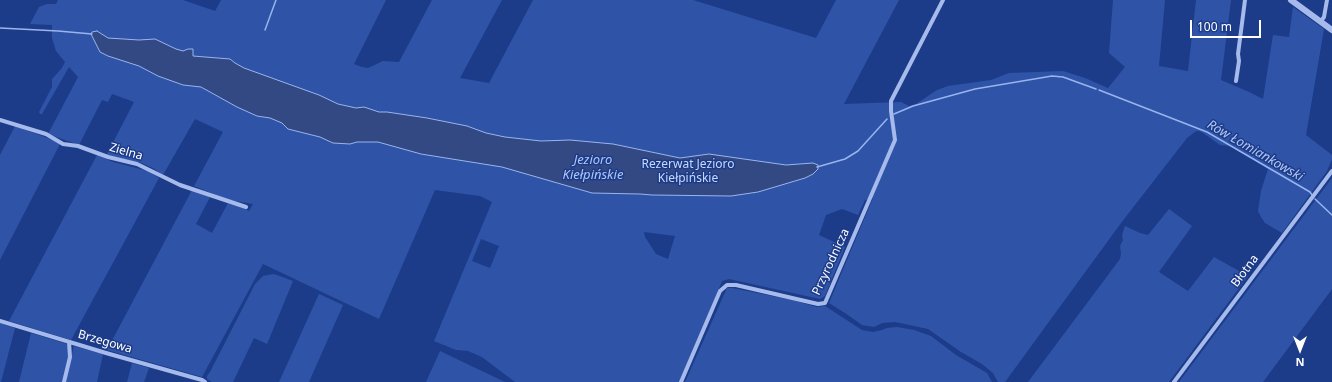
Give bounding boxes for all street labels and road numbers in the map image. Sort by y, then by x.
street label: Zielna [108,140,144,164]
street label: Przyrodnicza [809,226,853,298]
street label: Błotna [1228,252,1262,290]
street label: Brzegowa [76,327,134,357]

